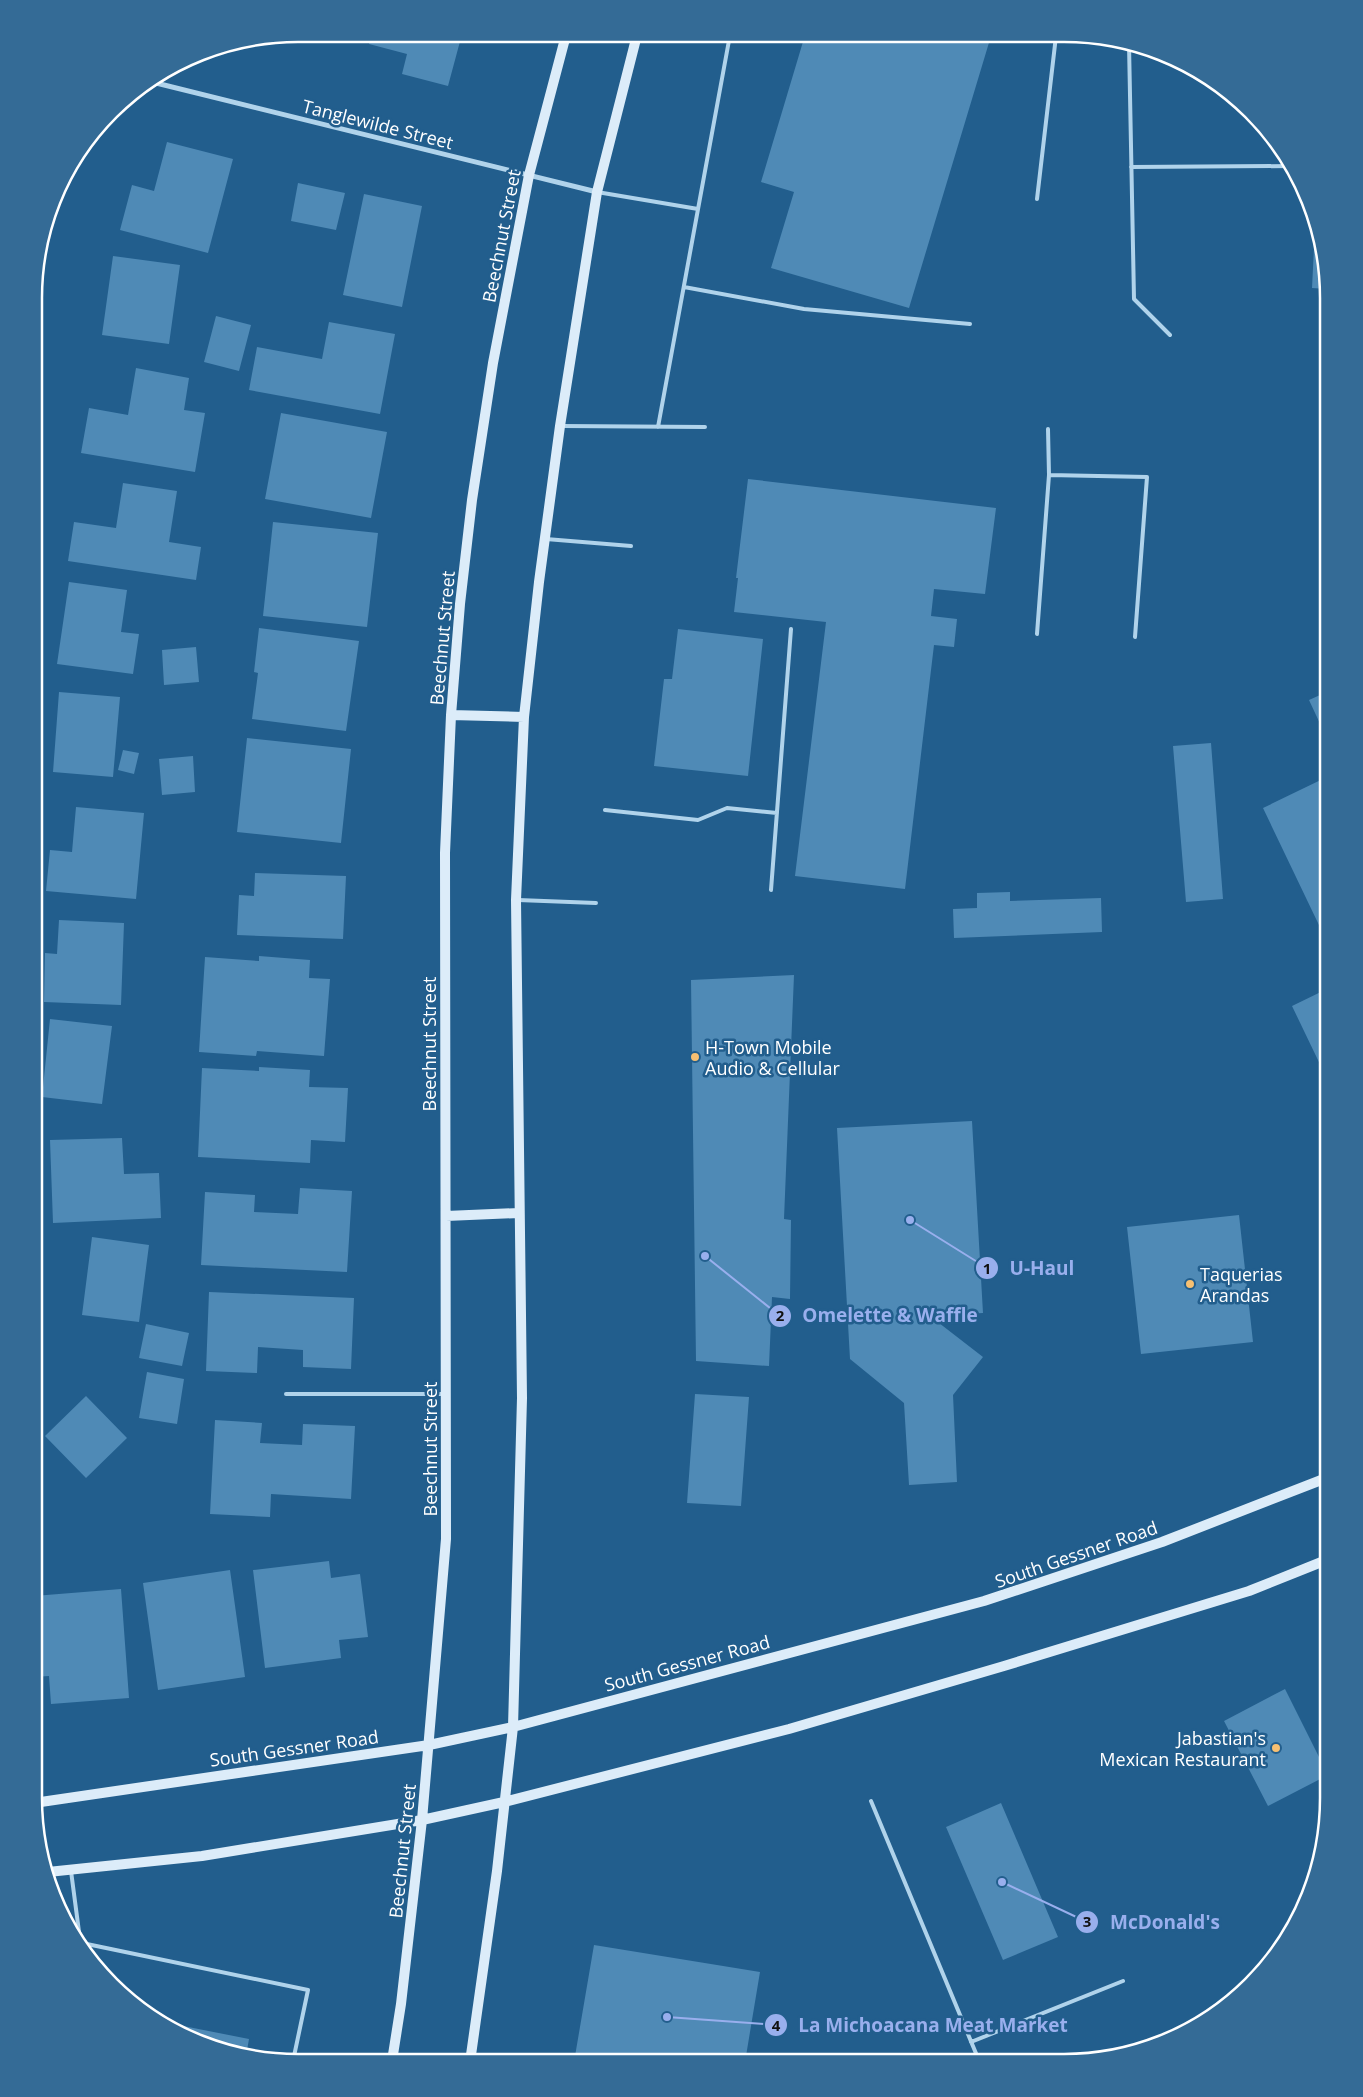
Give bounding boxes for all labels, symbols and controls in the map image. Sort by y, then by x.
street label: Tanglewilde Street [300,94,456,154]
street label: Beechnut Street [476,167,526,305]
street label: Beechnut Street [424,570,460,706]
street label: Beechnut Street [417,977,441,1111]
place label: H-Town Mobile Audio & Cellular [705,1035,840,1080]
marker: H-Town Mobile Audio & Cellular [689,1051,701,1063]
callout: U-Haul [974,1251,1084,1285]
text: U-Haul [1010,1255,1074,1281]
text: 1 [983,1258,991,1278]
place label: Taquerias Arandas [1200,1262,1283,1307]
marker: Taquerias Arandas [1184,1278,1196,1290]
callout: Omelette & Waffle [768,1299,988,1333]
text: Omelette & Waffle [802,1302,978,1328]
text: 2 [776,1305,785,1325]
street label: Beechnut Street [418,1382,442,1516]
street label: South Gessner Road [992,1515,1160,1593]
street label: South Gessner Road [602,1629,772,1697]
street label: South Gessner Road [208,1724,380,1772]
place label: Jabastian's Mexican Restaurant [1099,1726,1266,1771]
marker: Jabastian's Mexican Restaurant [1270,1742,1282,1754]
street label: Beechnut Street [383,1783,421,1919]
callout: McDonald's [1075,1905,1230,1939]
text: McDonald's [1110,1909,1220,1935]
text: 3 [1083,1911,1091,1931]
callout: La Michoacana Meat Market [764,2008,1078,2042]
text: La Michoacana Meat Market [798,2012,1068,2038]
text: 4 [772,2015,781,2035]

